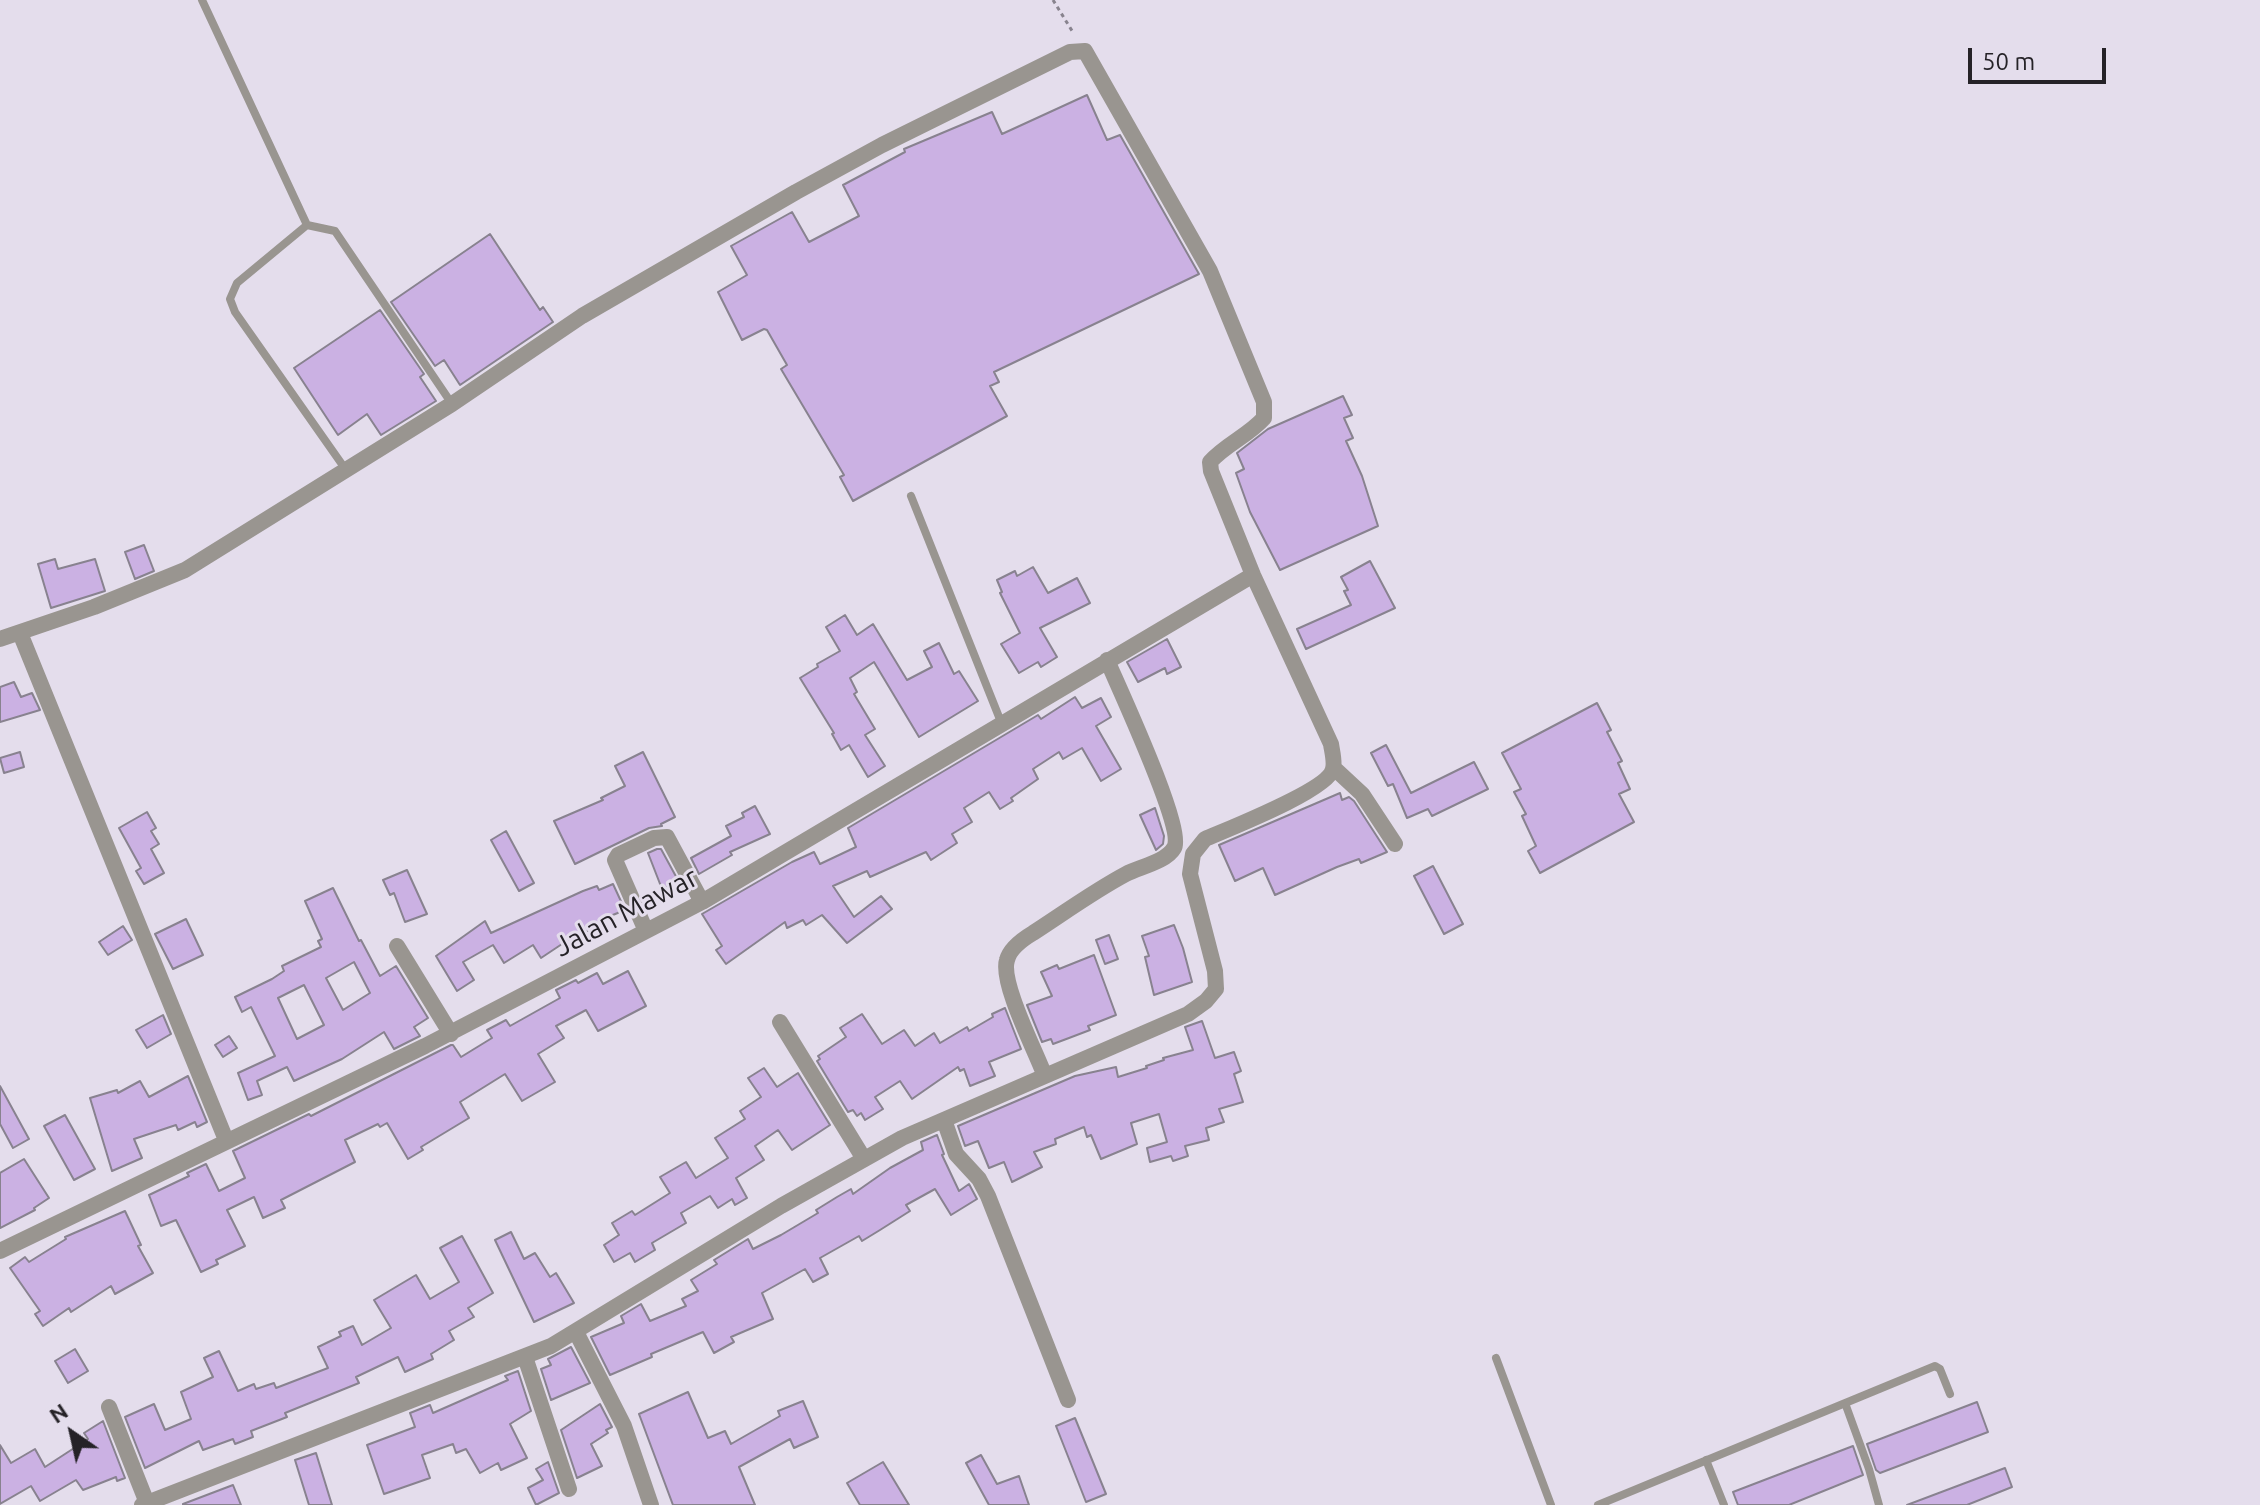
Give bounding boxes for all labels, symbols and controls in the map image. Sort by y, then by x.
scale bar [1972,32,2110,82]
text: 50 m [1982,48,2035,75]
street label: Jalan Mawar [548,860,704,964]
north arrow [32,1393,112,1473]
text: N [44,1398,72,1428]

